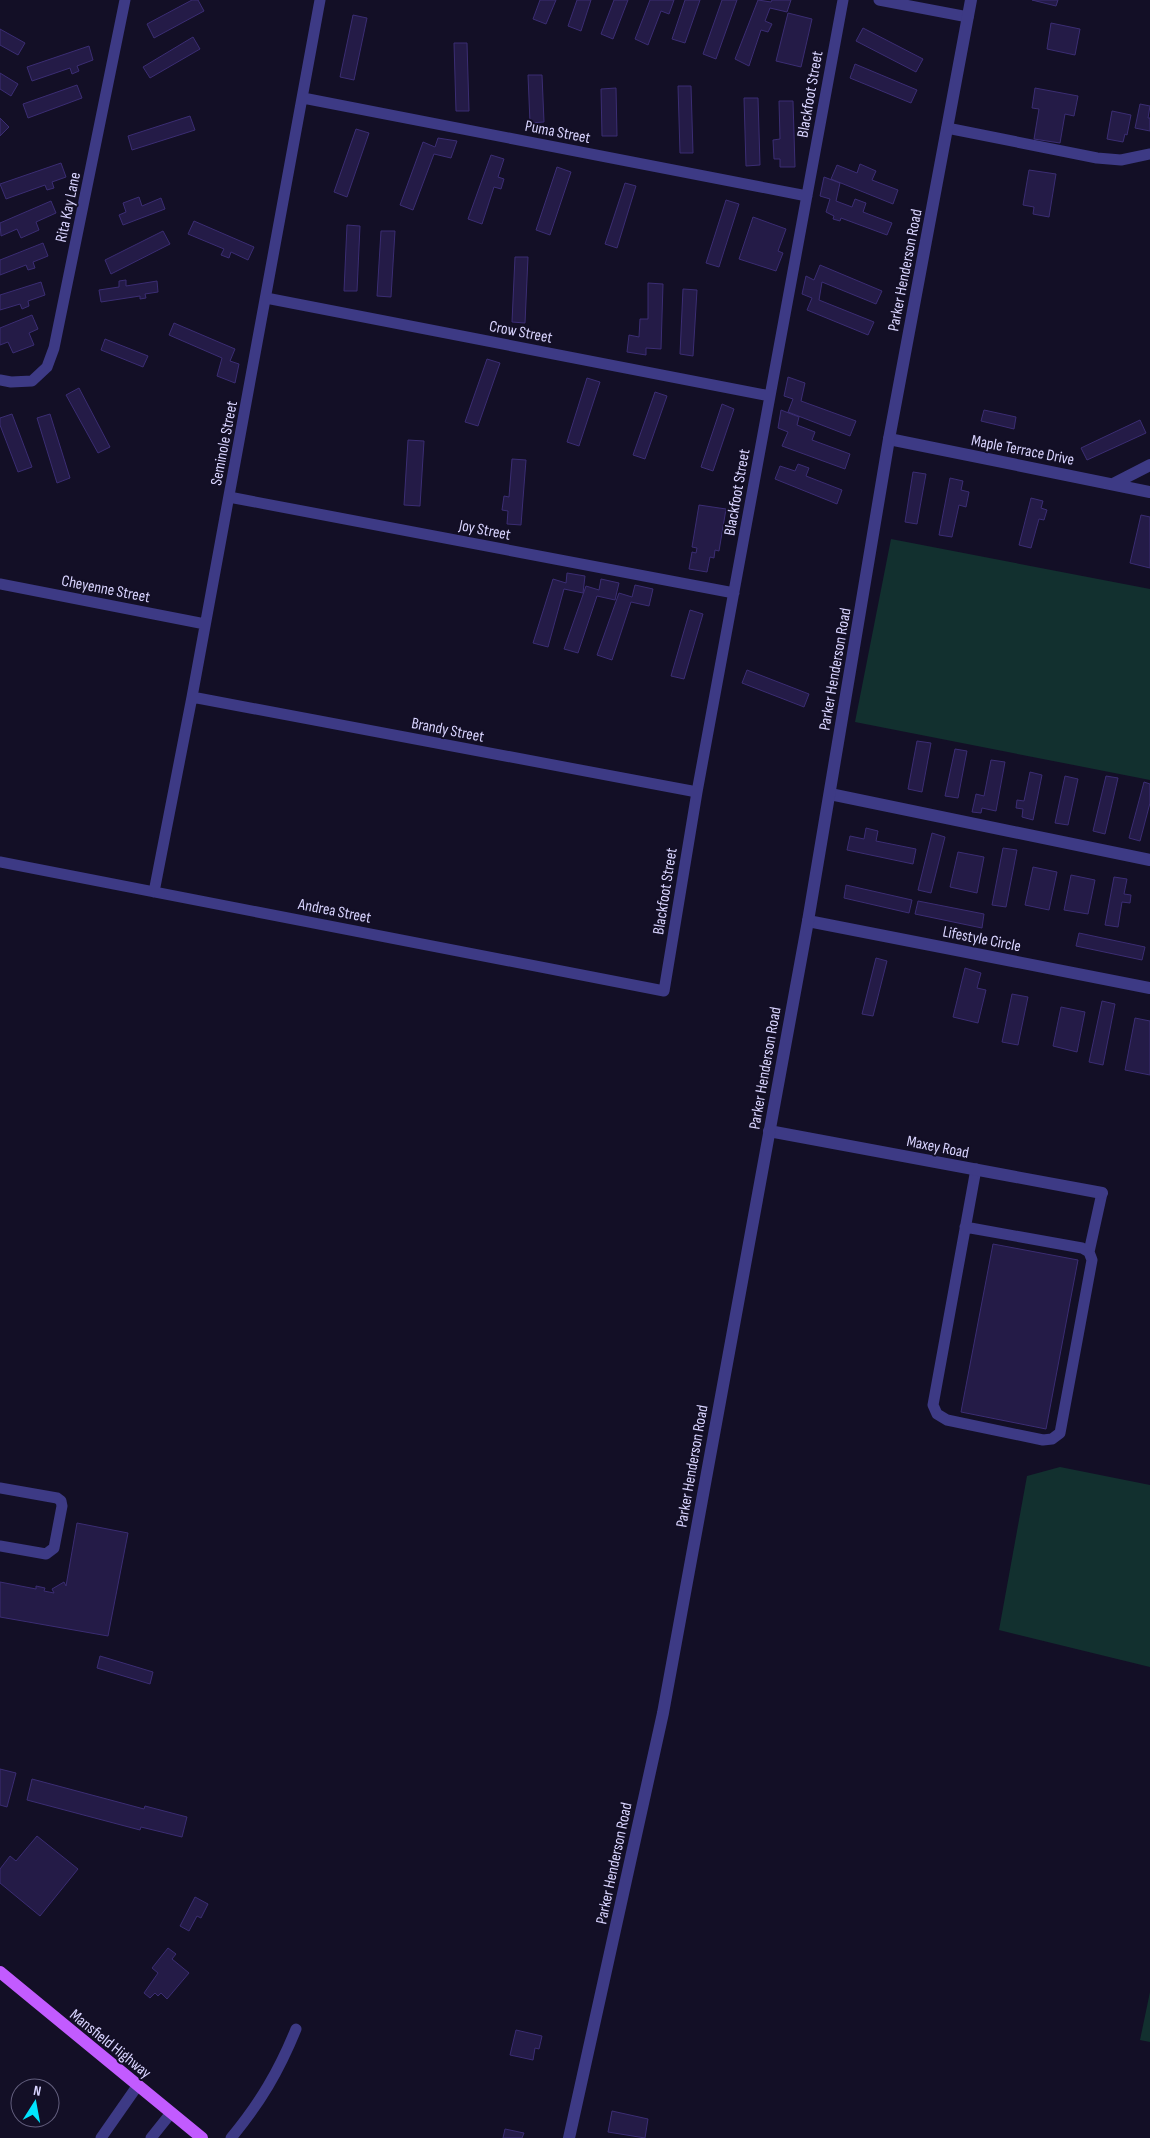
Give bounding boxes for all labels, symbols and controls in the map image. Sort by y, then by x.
street label: Blackfoot Street [794,49,827,139]
street label: Puma Street [523,117,592,148]
street label: Rita Kay Lane [52,171,85,244]
street label: Parker Henderson Road [884,208,927,333]
street label: Crow Street [488,317,554,348]
street label: Seminole Street [207,399,242,487]
street label: Maple Terrace Drive [970,431,1076,470]
street label: Blackfoot Street [721,447,754,537]
street label: Joy Street [456,516,512,545]
street label: Cheyenne Street [60,572,152,607]
street label: Parker Henderson Road [815,607,856,732]
street label: Brandy Street [410,714,486,747]
street label: Blackfoot Street [649,846,682,936]
street label: Andrea Street [296,895,373,928]
street label: Lifestyle Circle [941,923,1022,956]
street label: Parker Henderson Road [745,1006,786,1131]
street label: Maxey Road [905,1132,970,1163]
street label: Parker Henderson Road [672,1404,713,1529]
street label: Parker Henderson Road [592,1801,637,1926]
street label: Mansfield Highway [66,2006,155,2083]
north arrow [10,2078,60,2128]
text: N [32,2082,43,2100]

